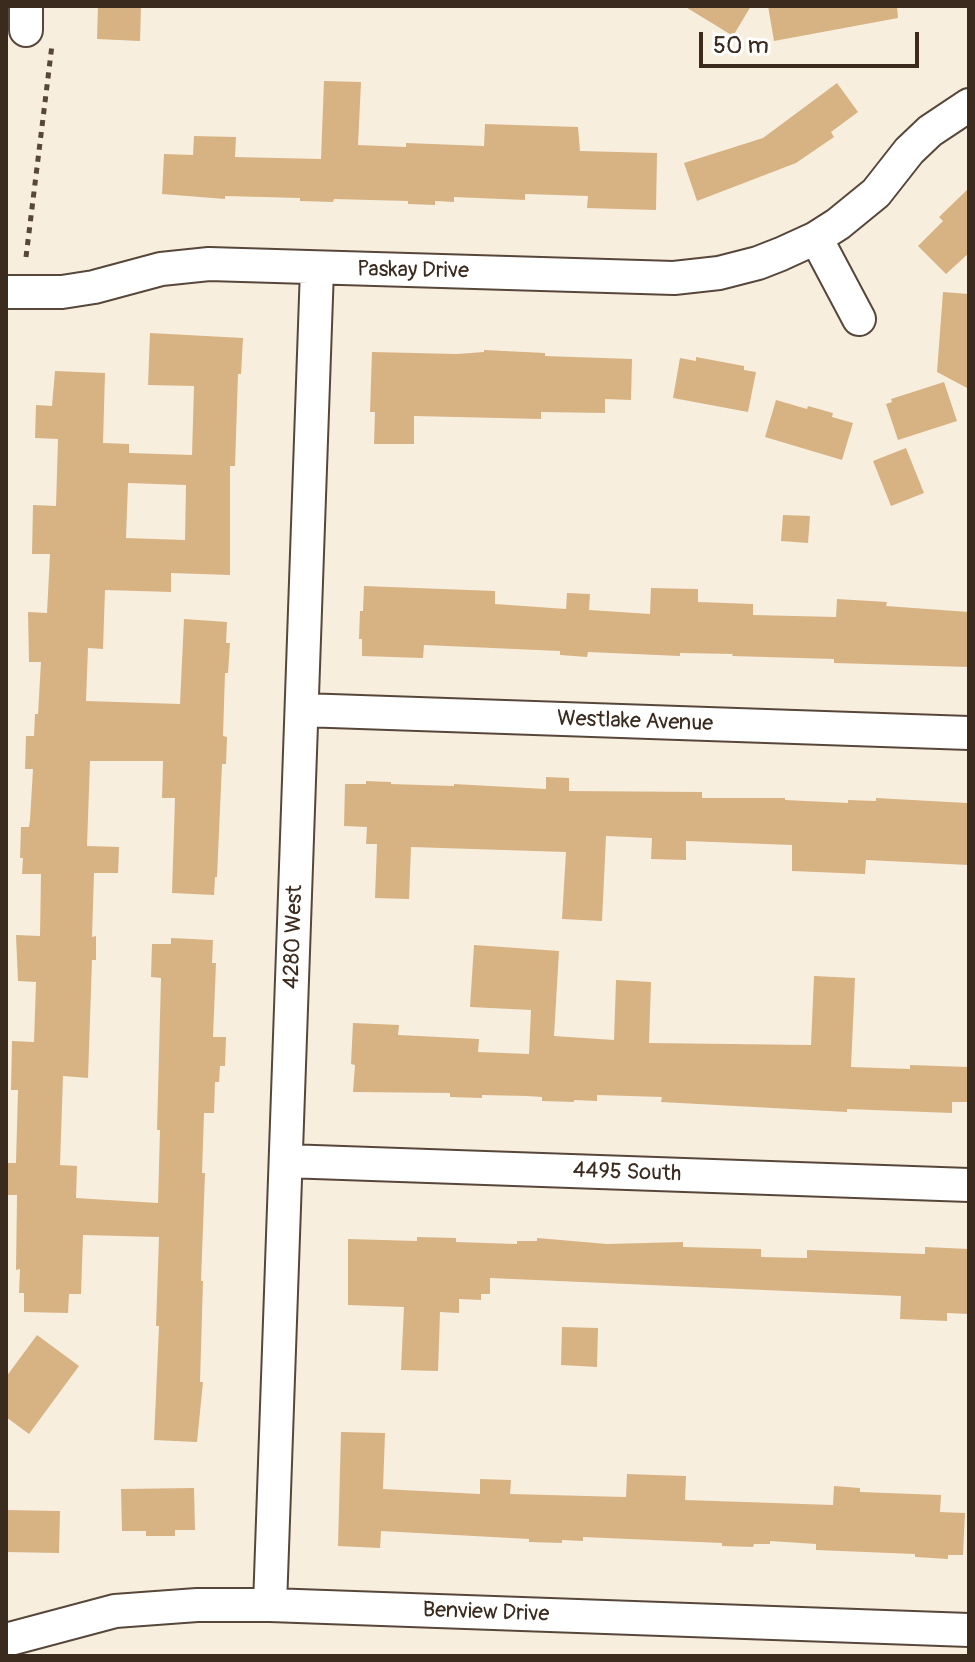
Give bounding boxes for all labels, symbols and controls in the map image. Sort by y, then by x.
scale bar [703,16,923,66]
text: 50 m [713,31,769,60]
street label: Paskay Drive [357,257,469,285]
street label: Westlake Avenue [556,706,714,738]
street label: 4280 West [279,884,309,990]
street label: 4495 South [572,1158,682,1188]
street label: Benview Drive [422,1598,550,1628]

